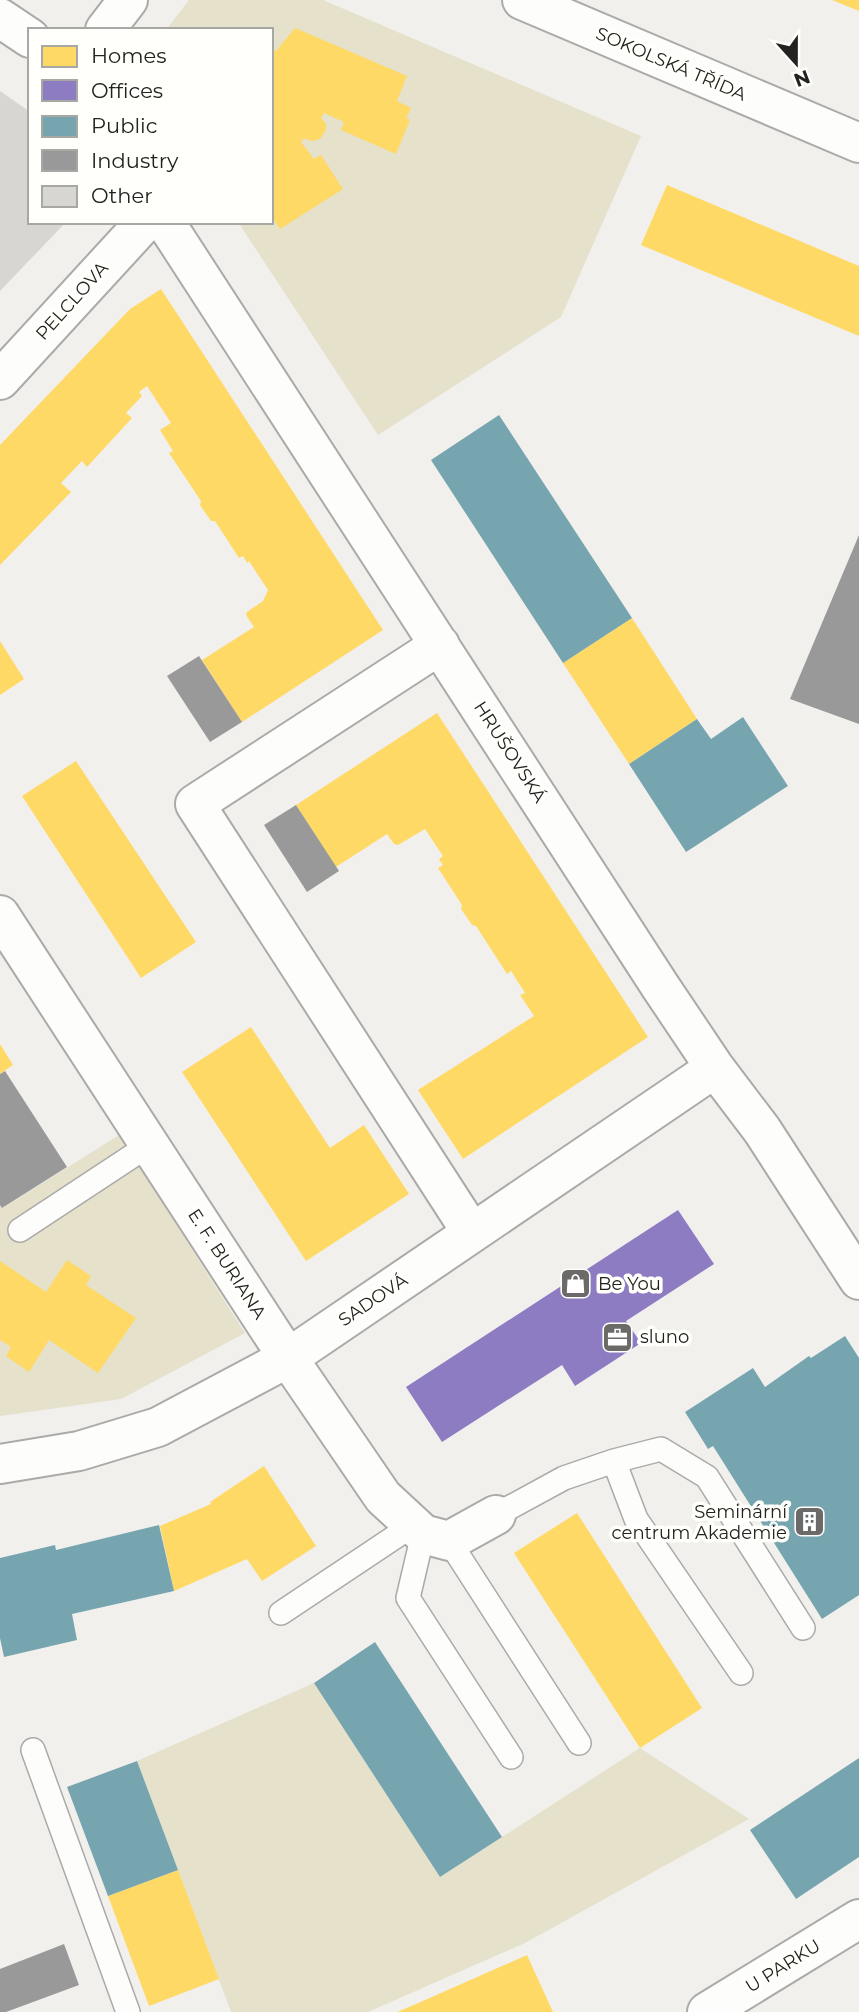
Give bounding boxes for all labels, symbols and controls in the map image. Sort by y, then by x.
street label: SOKOLSKÁ TŘÍDA [593,22,750,106]
legend [28,28,273,224]
north arrow [761,28,831,98]
text: Homes [91,43,166,68]
text: N [791,65,813,92]
text: Offices [91,78,163,103]
text: Public [91,113,158,138]
text: Industry [91,148,179,173]
text: Other [91,183,153,208]
street label: PELCLOVA [31,257,113,345]
street label: HRUŠOVSKÁ [469,697,551,807]
street label: E. F. BURIANA [183,1205,271,1323]
shop icon: Be You [558,1267,592,1301]
street label: SADOVÁ [334,1269,412,1331]
place label: Be You [598,1273,661,1295]
office icon: sluno [600,1320,634,1354]
place label: sluno [640,1326,689,1348]
place label: Seminární centrum Akademie [612,1501,788,1544]
building icon: Seminární centrum Akademie [793,1505,827,1539]
street label: U PARKU [742,1934,824,1998]

